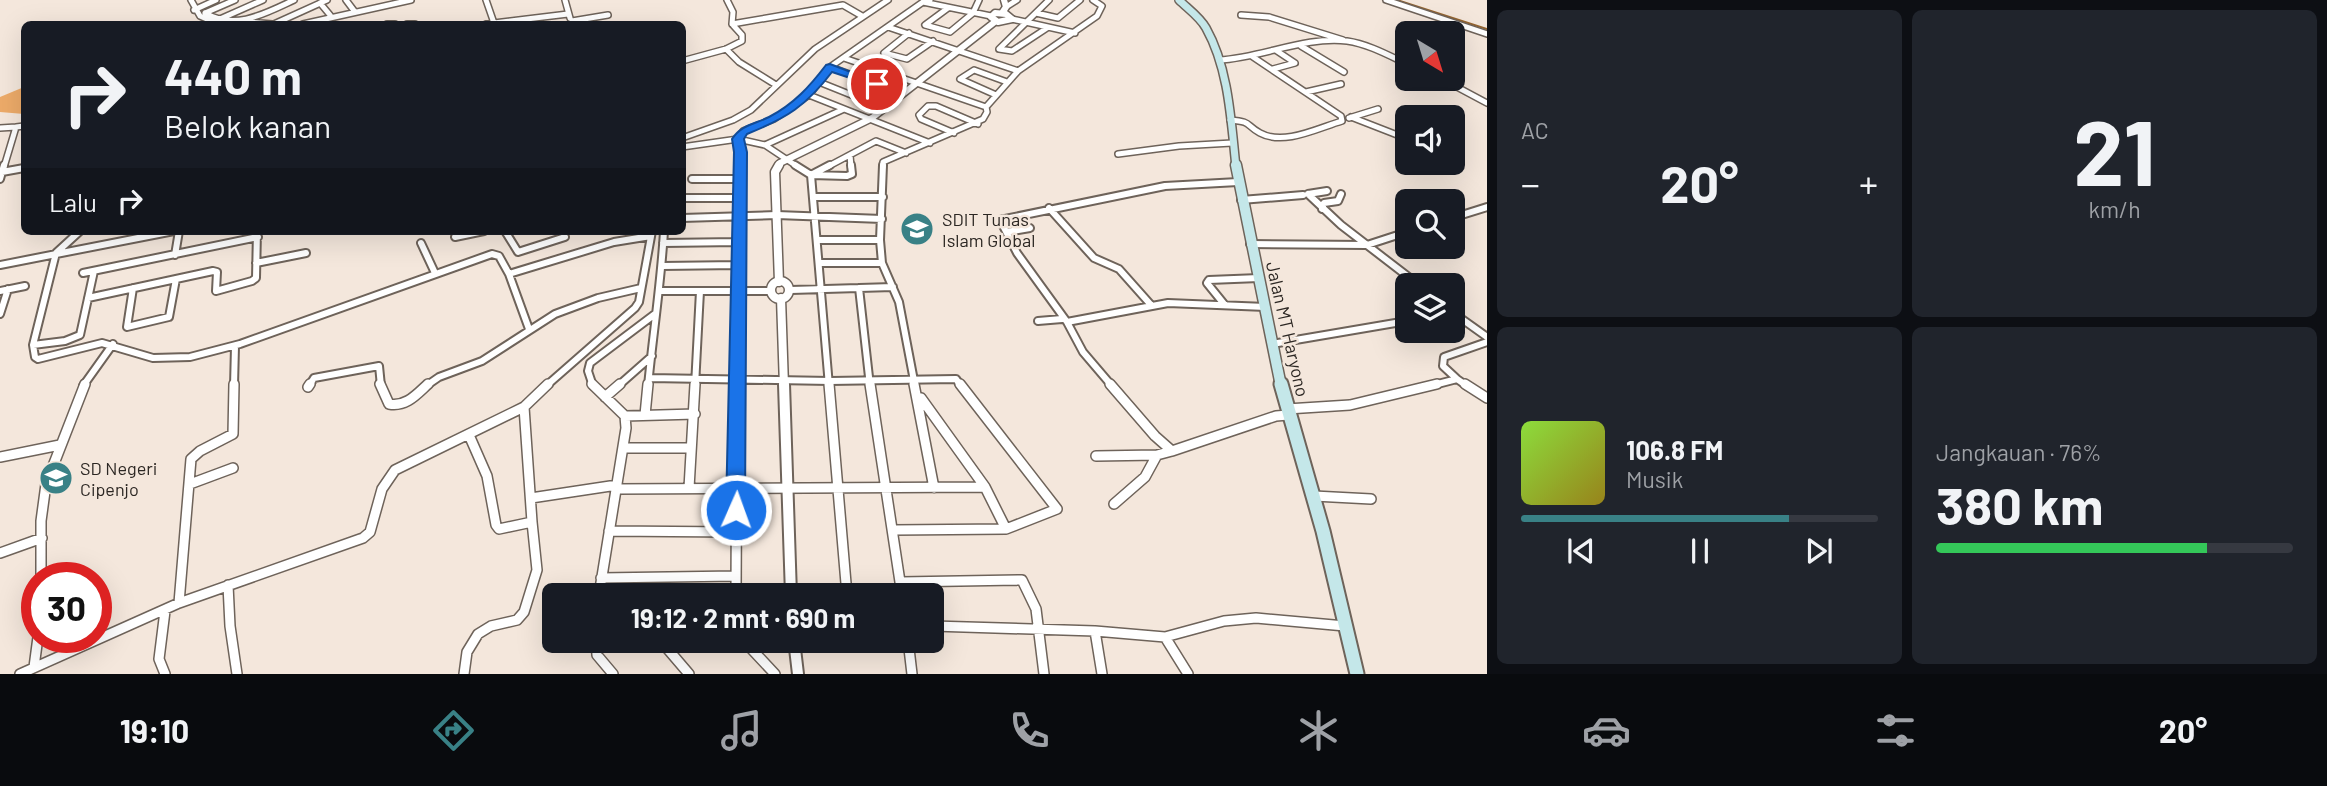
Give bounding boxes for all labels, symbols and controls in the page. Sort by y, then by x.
north arrow [1395,21,1465,91]
map controls [1395,21,1465,343]
text: 440 m [164,46,302,105]
icon: right [49,49,140,140]
pin [847,54,907,114]
icon: arrive [858,65,896,103]
text: 21 [2073,95,2156,204]
button: sound [1395,105,1465,175]
text: Belok kanan [164,106,331,144]
text: AC [1521,116,1549,144]
text: 20° [1660,151,1739,213]
text: − [1521,160,1540,206]
text: + [1859,160,1878,206]
icon: right [111,182,149,220]
text: Lalu [49,186,97,217]
button: search [1395,189,1465,259]
text: km/h [2088,195,2141,223]
place label: SDIT Tunas Islam Global [942,208,1035,251]
school or university icon: SDIT Tunas Islam Global [898,210,936,248]
street label: Jalan MT Haryono [1262,259,1314,399]
button: layers [1395,273,1465,343]
text: 106.8 FM [1626,434,1723,465]
text: Jangkauan · 76% [1936,438,2102,466]
place label: SD Negeri Cipenjo [80,457,157,500]
school or university icon: SD Negeri Cipenjo [37,459,75,497]
text: Musik [1626,465,1683,493]
position arrow [699,473,773,547]
text: 380 km [1936,473,2103,535]
icon: previous [1562,532,1600,570]
icon: pause [1681,532,1719,570]
icon: next [1800,532,1838,570]
speed limit sign: 30 [21,562,112,653]
text: 19:12 · 2 mnt · 690 m [631,602,855,633]
icon: directions [429,706,478,755]
icon: music [717,706,766,755]
icon: phone [1005,706,1054,755]
icon: climate [1294,706,1343,755]
icon: car [1582,706,1631,755]
icon: filters [1871,706,1920,755]
text: 19:10 [120,711,189,749]
text: 20° [2159,711,2207,749]

